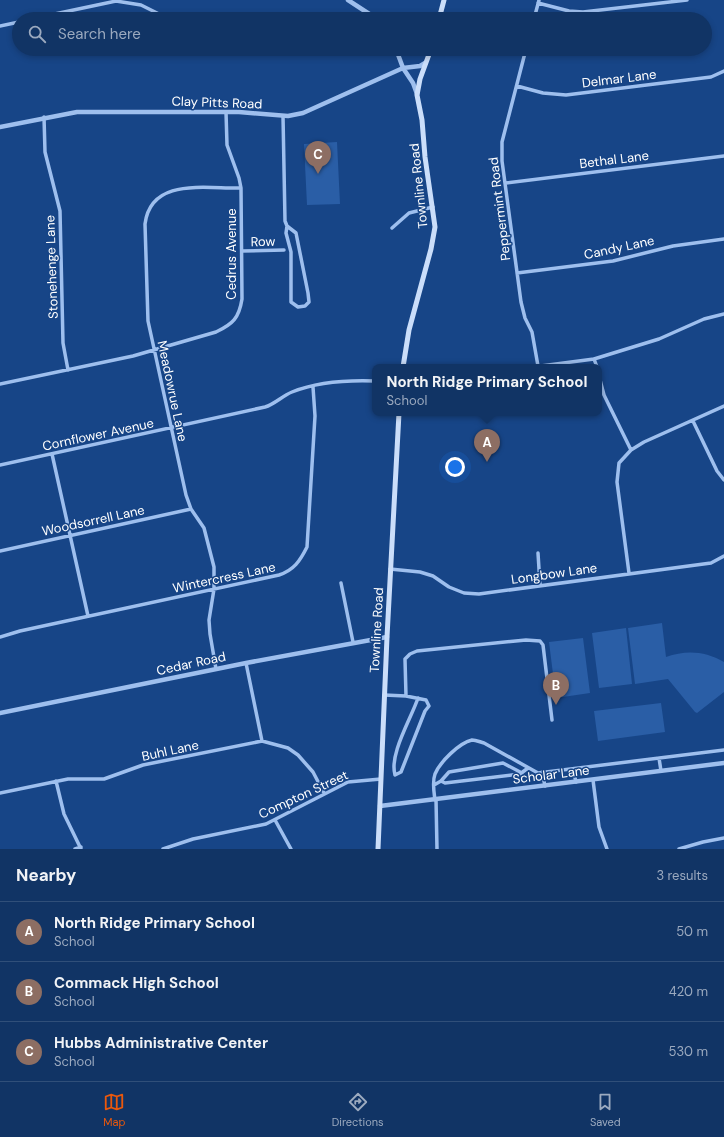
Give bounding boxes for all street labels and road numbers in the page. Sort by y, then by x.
street label: Delmar Lane [581,65,657,91]
street label: Clay Pitts Road [171,92,263,113]
street label: Townline Road [406,143,431,229]
street label: Bethal Lane [578,147,650,172]
street label: Peppermint Road [485,156,514,262]
street label: Cedrus Avenue [223,208,240,300]
street label: Stonehenge Lane [41,215,62,319]
street label: Candy Lane [582,232,656,263]
street label: Row [251,233,276,250]
street label: Meadowrue Lane [154,339,192,443]
street label: Cornflower Avenue [41,414,155,455]
street label: Woodsorrell Lane [40,501,146,540]
street label: Wintercress Lane [171,558,277,597]
street label: Longbow Lane [510,559,598,588]
street label: Townline Road [366,587,387,673]
street label: Cedar Road [155,648,227,679]
street label: Buhl Lane [140,736,200,765]
street label: Scholar Lane [512,761,590,788]
street label: Compton Street [256,766,351,823]

